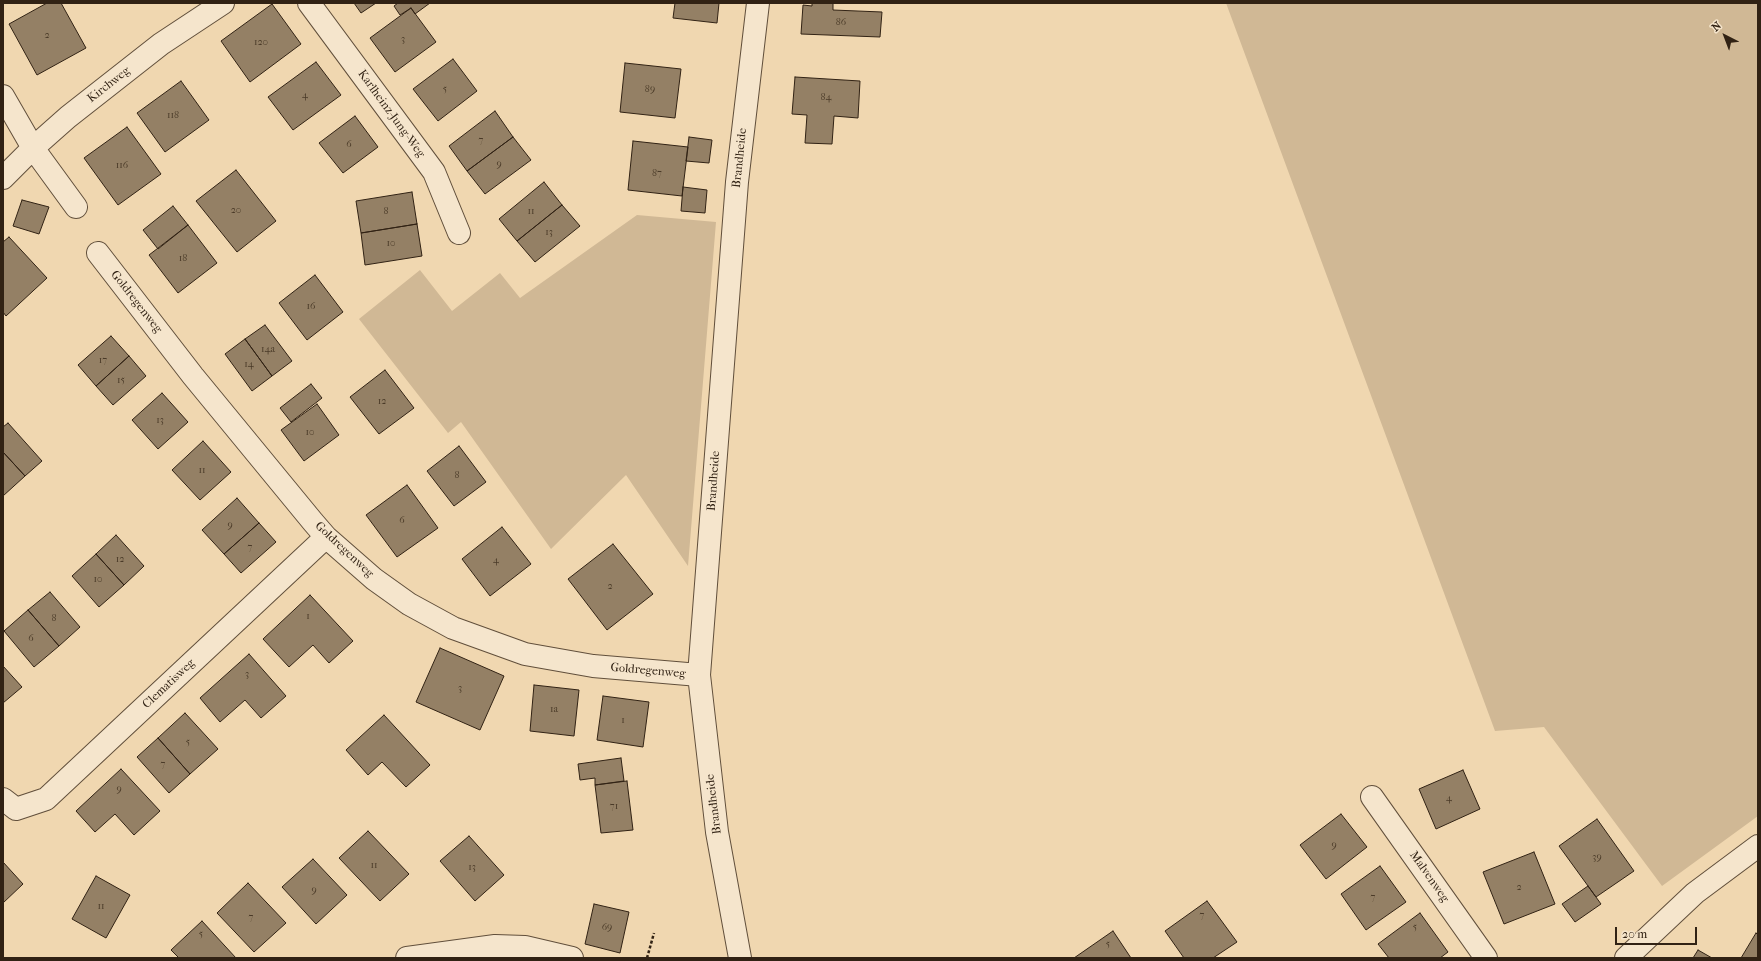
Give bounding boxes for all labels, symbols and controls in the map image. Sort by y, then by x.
north arrow [1705,16,1745,56]
house number: 86 [836,17,846,29]
text: N [1709,19,1724,34]
house number: 2 [44,30,50,42]
house number: 3 [401,34,405,46]
house number: 120 [254,37,268,49]
street label: Kirchweg [85,64,133,106]
street label: Karlheinz-Jung-Weg [354,67,428,161]
house number: 5 [443,84,447,96]
house number: 89 [645,84,655,96]
house number: 4 [302,90,308,102]
house number: 84 [821,92,831,104]
house number: 118 [167,110,179,122]
street label: Brandheide [730,127,750,189]
house number: 7 [479,135,483,147]
house number: 6 [346,139,352,151]
house number: 9 [496,159,502,171]
house number: 116 [116,160,128,172]
house number: 87 [652,168,662,180]
house number: 20 [231,205,241,217]
house number: 8 [383,206,389,218]
house number: 11 [527,206,535,218]
house number: 13 [545,227,553,239]
house number: 10 [386,238,396,250]
house number: 18 [179,253,187,265]
street label: Goldregenweg [107,268,165,336]
house number: 16 [307,301,315,313]
house number: 14a [261,344,275,356]
house number: 17 [99,355,107,367]
house number: 14 [244,359,254,371]
house number: 15 [117,375,125,387]
house number: 12 [378,396,386,408]
house number: 13 [156,415,164,427]
house number: 10 [305,427,315,439]
street label: Brandheide [705,450,723,512]
house number: 11 [198,465,206,477]
house number: 8 [454,470,460,482]
house number: 6 [399,515,405,527]
street label: Goldregenweg [312,519,376,581]
house number: 9 [227,520,233,532]
house number: 7 [248,542,252,554]
house number: 12 [116,554,124,566]
house number: 4 [493,555,499,567]
house number: 10 [93,574,103,586]
house number: 2 [607,581,613,593]
house number: 1 [306,611,310,623]
house number: 8 [51,613,57,625]
house number: 6 [28,633,34,645]
street label: Clematisweg [140,656,198,712]
street label: Goldregenweg [610,661,686,681]
house number: 3 [245,669,249,681]
house number: 3 [458,683,462,695]
house number: 1a [550,704,558,716]
house number: 1 [621,715,625,727]
house number: 5 [186,737,190,749]
house number: 7 [161,759,165,771]
street label: Brandheide [703,773,725,835]
house number: 9 [116,784,122,796]
house number: 4 [1446,793,1452,805]
house number: 71 [610,801,618,813]
house number: 9 [1331,840,1337,852]
street label: Malvenweg [1406,849,1452,905]
house number: 39 [1592,852,1602,864]
house number: 11 [370,860,378,872]
house number: 13 [468,862,476,874]
house number: 2 [1516,882,1522,894]
house number: 9 [311,885,317,897]
house number: 7 [1371,892,1375,904]
house number: 11 [97,901,105,913]
house number: 7 [1200,910,1204,922]
house number: 7 [249,912,253,924]
scale bar [1617,919,1699,945]
house number: 69 [602,922,612,934]
house number: 5 [1413,922,1417,934]
text: 20 m [1622,927,1647,941]
house number: 5 [199,929,203,941]
house number: 5 [1106,939,1110,951]

